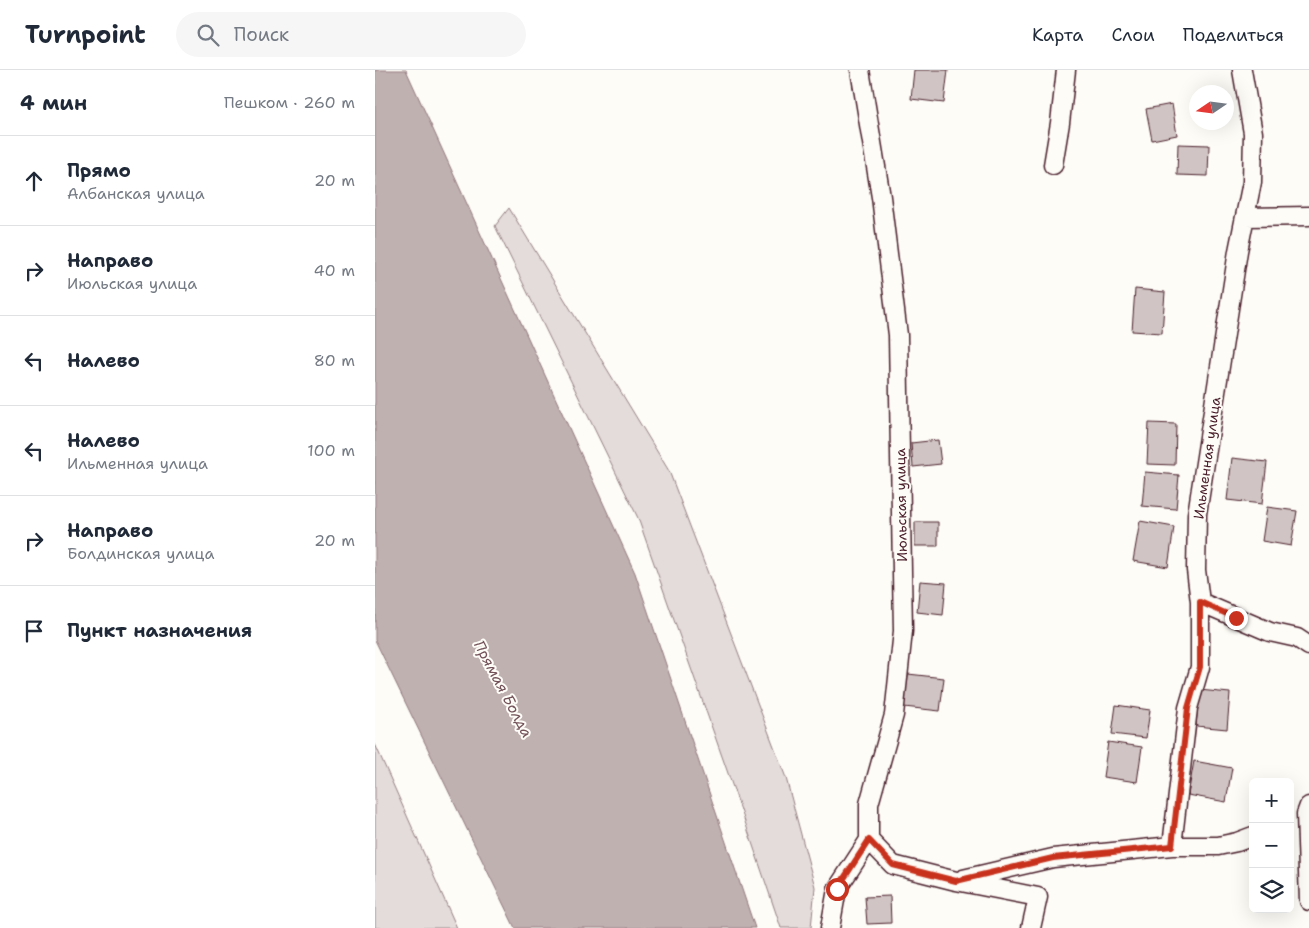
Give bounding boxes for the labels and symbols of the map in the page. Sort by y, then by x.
north arrow [1189,85,1234,130]
street label: Ильменная улица [1190,395,1225,520]
street label: Июльская улица [891,448,911,562]
route end [1225,607,1248,630]
water label: Прямая Болда [469,637,537,741]
route start [826,878,849,901]

